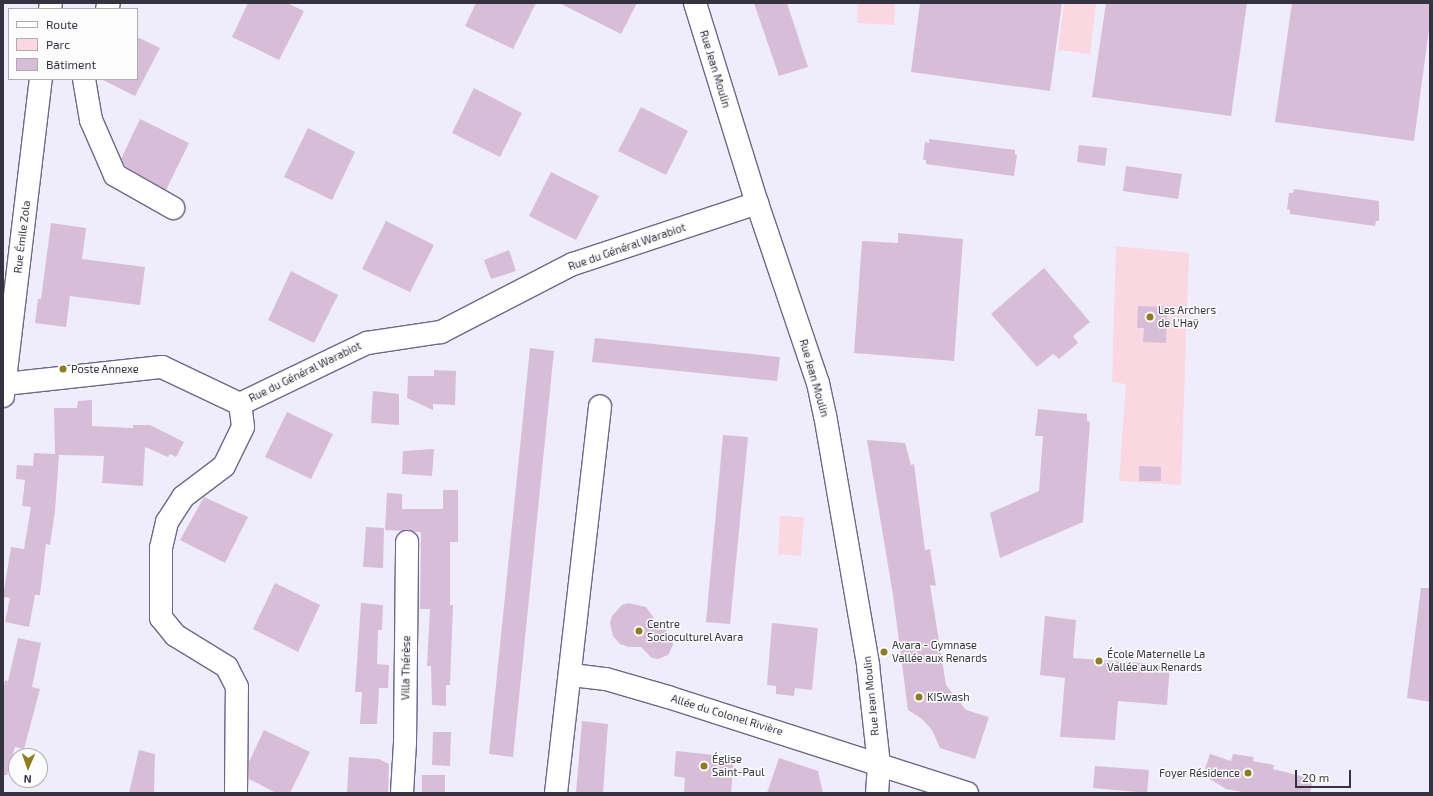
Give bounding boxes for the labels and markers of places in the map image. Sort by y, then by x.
place label: Les Archers de L'Haÿ [1158,304,1216,330]
marker: Les Archers de L'Haÿ [1145,312,1155,322]
place label: Poste Annexe [71,362,139,376]
marker: Poste Annexe [58,364,68,374]
place label: Centre Socioculturel Avara [647,618,744,644]
marker: Centre Socioculturel Avara [634,626,644,636]
place label: Avara - Gymnase Vallée aux Renards [892,639,987,665]
marker: Avara - Gymnase Vallée aux Renards [879,647,889,657]
place label: École Maternelle La Vallée aux Renards [1107,648,1205,674]
marker: École Maternelle La Vallée aux Renards [1094,656,1104,666]
place label: KISwash [927,690,970,704]
marker: KISwash [914,692,924,702]
place label: Église Saint-Paul [712,753,764,779]
marker: Église Saint-Paul [699,761,709,771]
place label: Foyer Résidence [1159,766,1240,780]
marker: Foyer Résidence [1243,768,1253,778]

